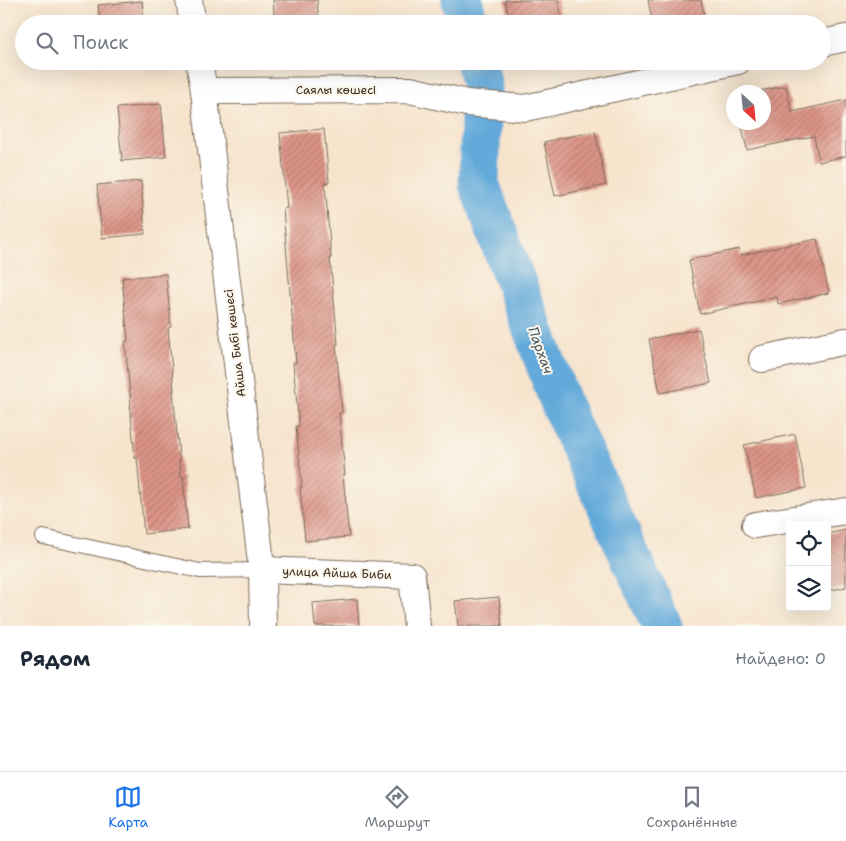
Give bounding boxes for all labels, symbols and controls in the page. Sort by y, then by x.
search box [15,15,831,70]
icon: search [33,29,61,57]
text: Поиск [73,30,128,55]
street label: Саялы көшесі [296,82,376,98]
north arrow [726,85,771,130]
street label: Айша Бибі көшесі [220,288,250,398]
water label: Пархач [524,324,558,377]
map controls [786,521,831,611]
button: locate [786,521,831,566]
street label: улица Айша Биби [282,563,392,583]
button: layers [786,566,831,611]
text: Рядом [20,645,90,673]
text: Найдено: 0 [735,648,826,669]
tab: Карта [108,783,148,831]
tab: Маршрут [365,783,430,831]
tab: Сохранённые [646,783,738,831]

